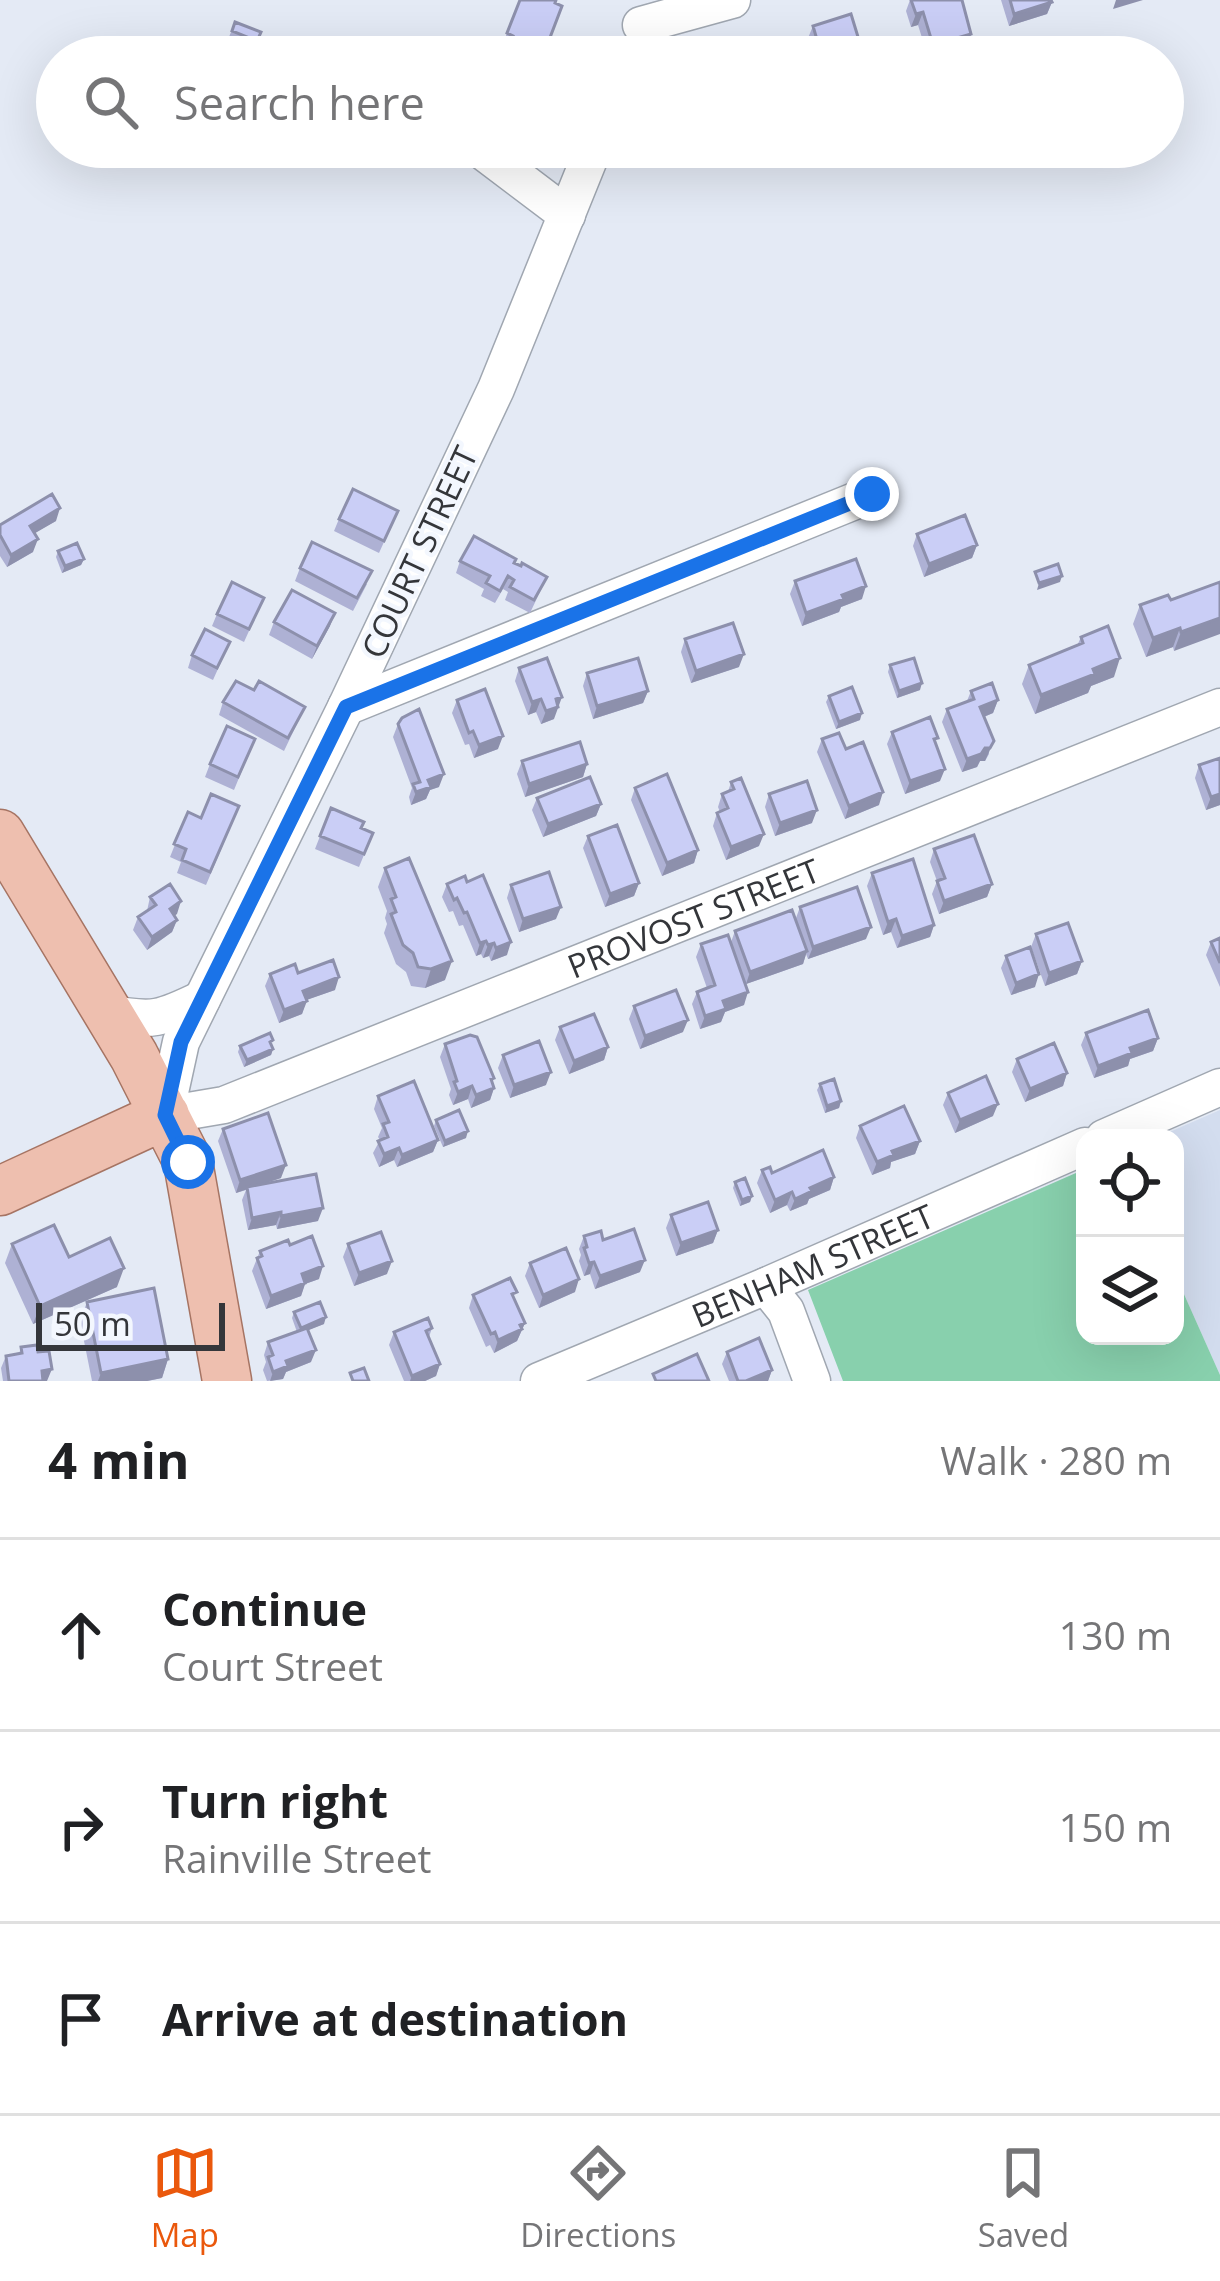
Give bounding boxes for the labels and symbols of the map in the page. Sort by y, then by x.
street label: COURT STREET [350,439,488,665]
route end [845,467,899,521]
street label: PROVOST STREET [561,847,826,988]
route start [161,1135,215,1189]
street label: BENHAM STREET [685,1193,941,1337]
scale bar [36,1297,225,1350]

